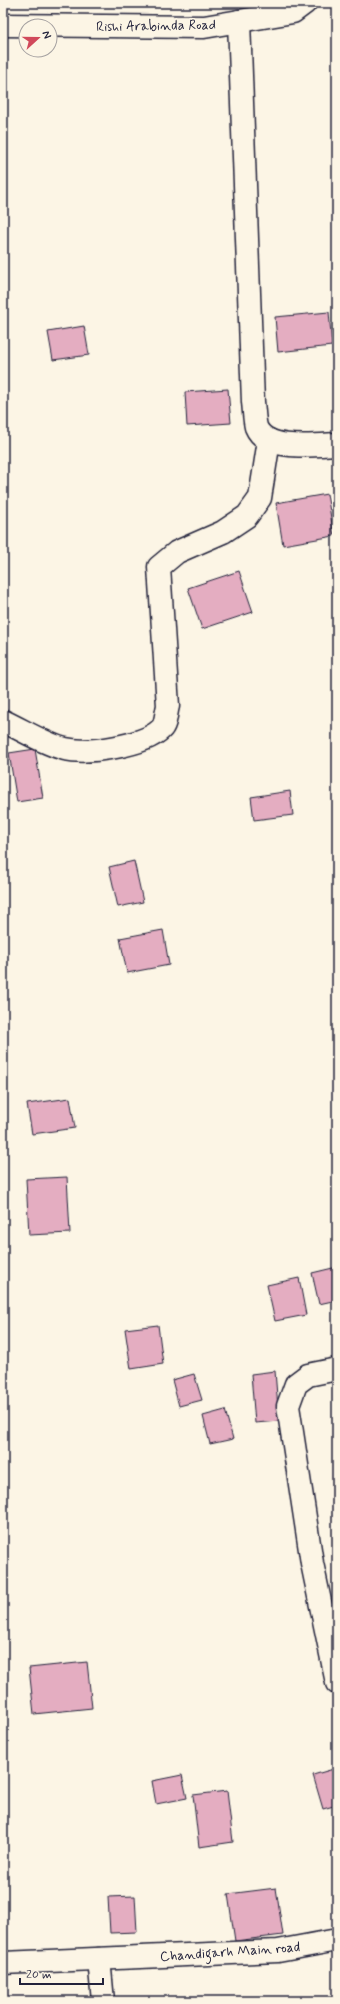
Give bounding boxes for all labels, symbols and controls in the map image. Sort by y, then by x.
street label: Rishi Arabinda Road [96,16,216,36]
north arrow [18,18,58,58]
text: N [39,29,54,41]
street label: Chandigarh Main road [159,1938,301,1968]
scale bar [20,1960,103,1986]
text: 20 m [26,1967,52,1983]

